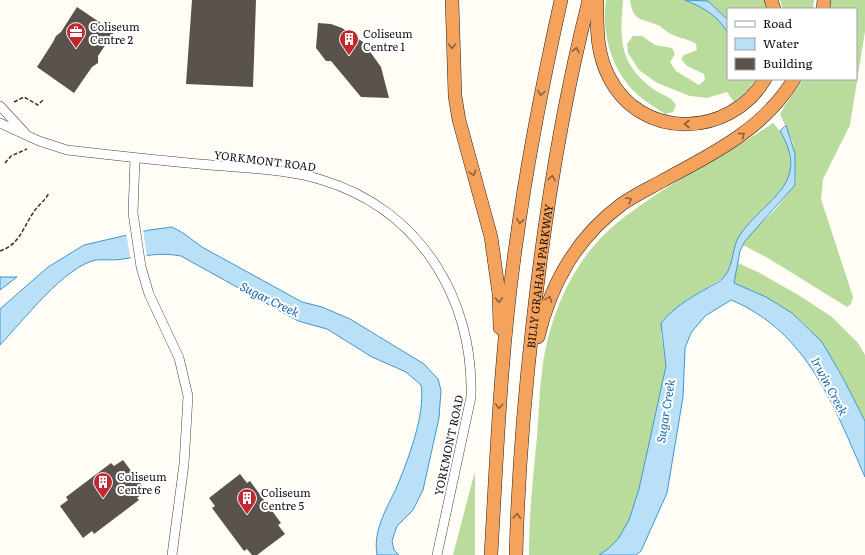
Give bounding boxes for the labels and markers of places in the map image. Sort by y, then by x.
place label: Coliseum Centre 2 [90,18,140,47]
office icon: Coliseum Centre 2 [65,21,87,49]
place label: Coliseum Centre 1 [363,25,413,54]
building icon: Coliseum Centre 1 [338,28,360,56]
place label: Coliseum Centre 6 [117,468,167,497]
building icon: Coliseum Centre 6 [92,471,114,499]
place label: Coliseum Centre 5 [261,484,311,513]
building icon: Coliseum Centre 5 [236,487,258,515]

